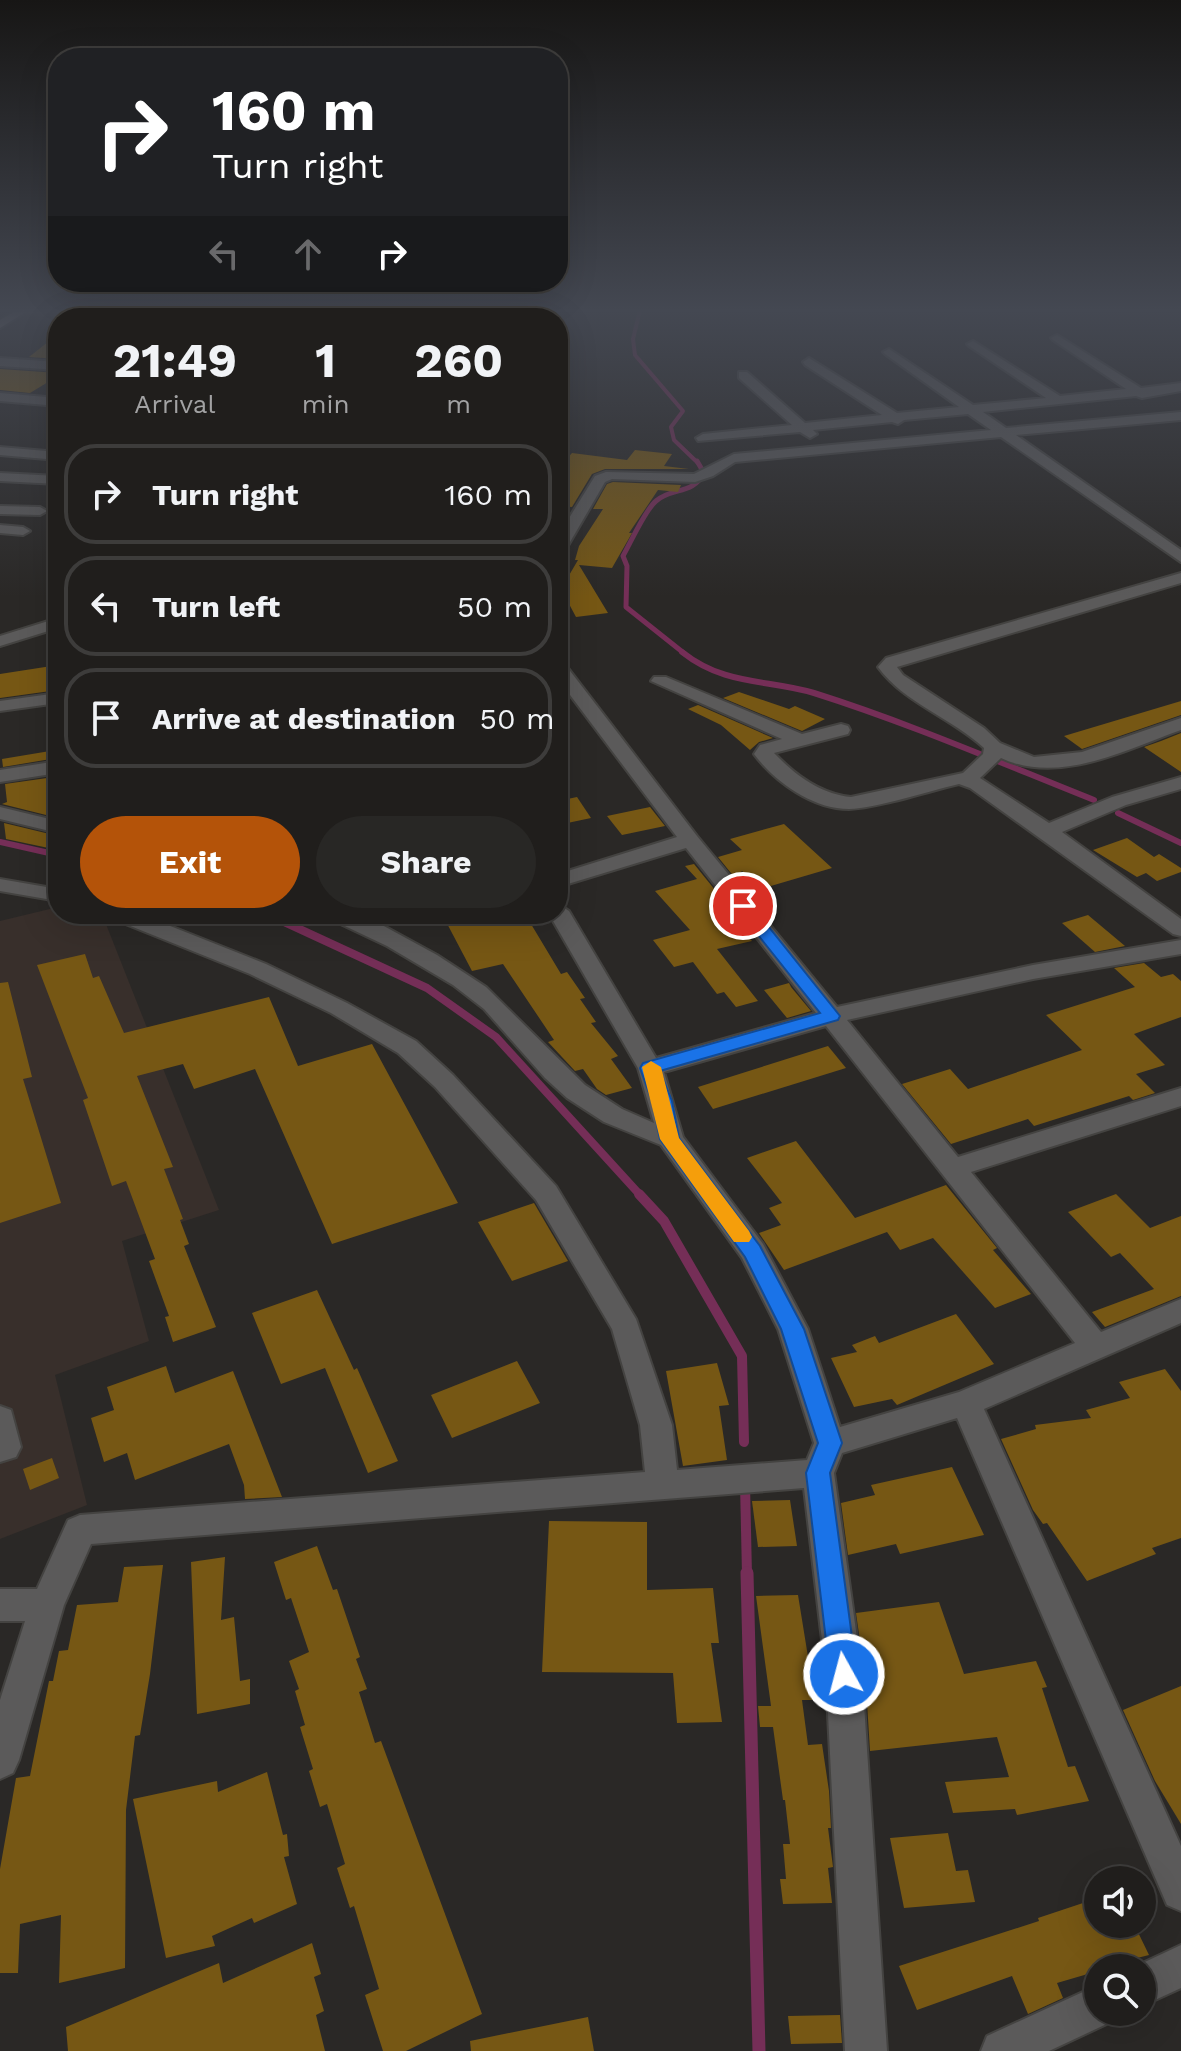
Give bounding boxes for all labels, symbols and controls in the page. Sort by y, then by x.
text: 160 m [212,78,375,144]
icon: right [80,80,184,184]
text: Turn right [212,145,383,187]
icon: left [202,232,246,276]
icon: ahead [286,232,330,276]
icon: right [370,232,414,276]
text: 21:49 [113,332,237,389]
text: 1 [315,332,336,389]
text: 260 [414,332,503,389]
text: Arrival [134,389,215,419]
text: min [302,389,350,419]
text: m [446,389,471,419]
icon: right [84,472,128,516]
text: Turn right [152,477,298,512]
text: 160 m [445,477,532,512]
icon: left [84,584,128,628]
text: Turn left [152,589,280,624]
text: 50 m [457,589,532,624]
icon: arrive [84,696,128,740]
text: Arrive at destination [152,701,456,736]
text: 50 m [480,701,555,736]
button: Exit [80,816,300,908]
button: Share [316,816,536,908]
pin [709,872,777,940]
icon: arrive [721,884,765,928]
position arrow [802,1632,886,1716]
map controls [1084,1866,1156,2026]
button: sound [1084,1866,1156,1938]
button: search [1084,1954,1156,2026]

